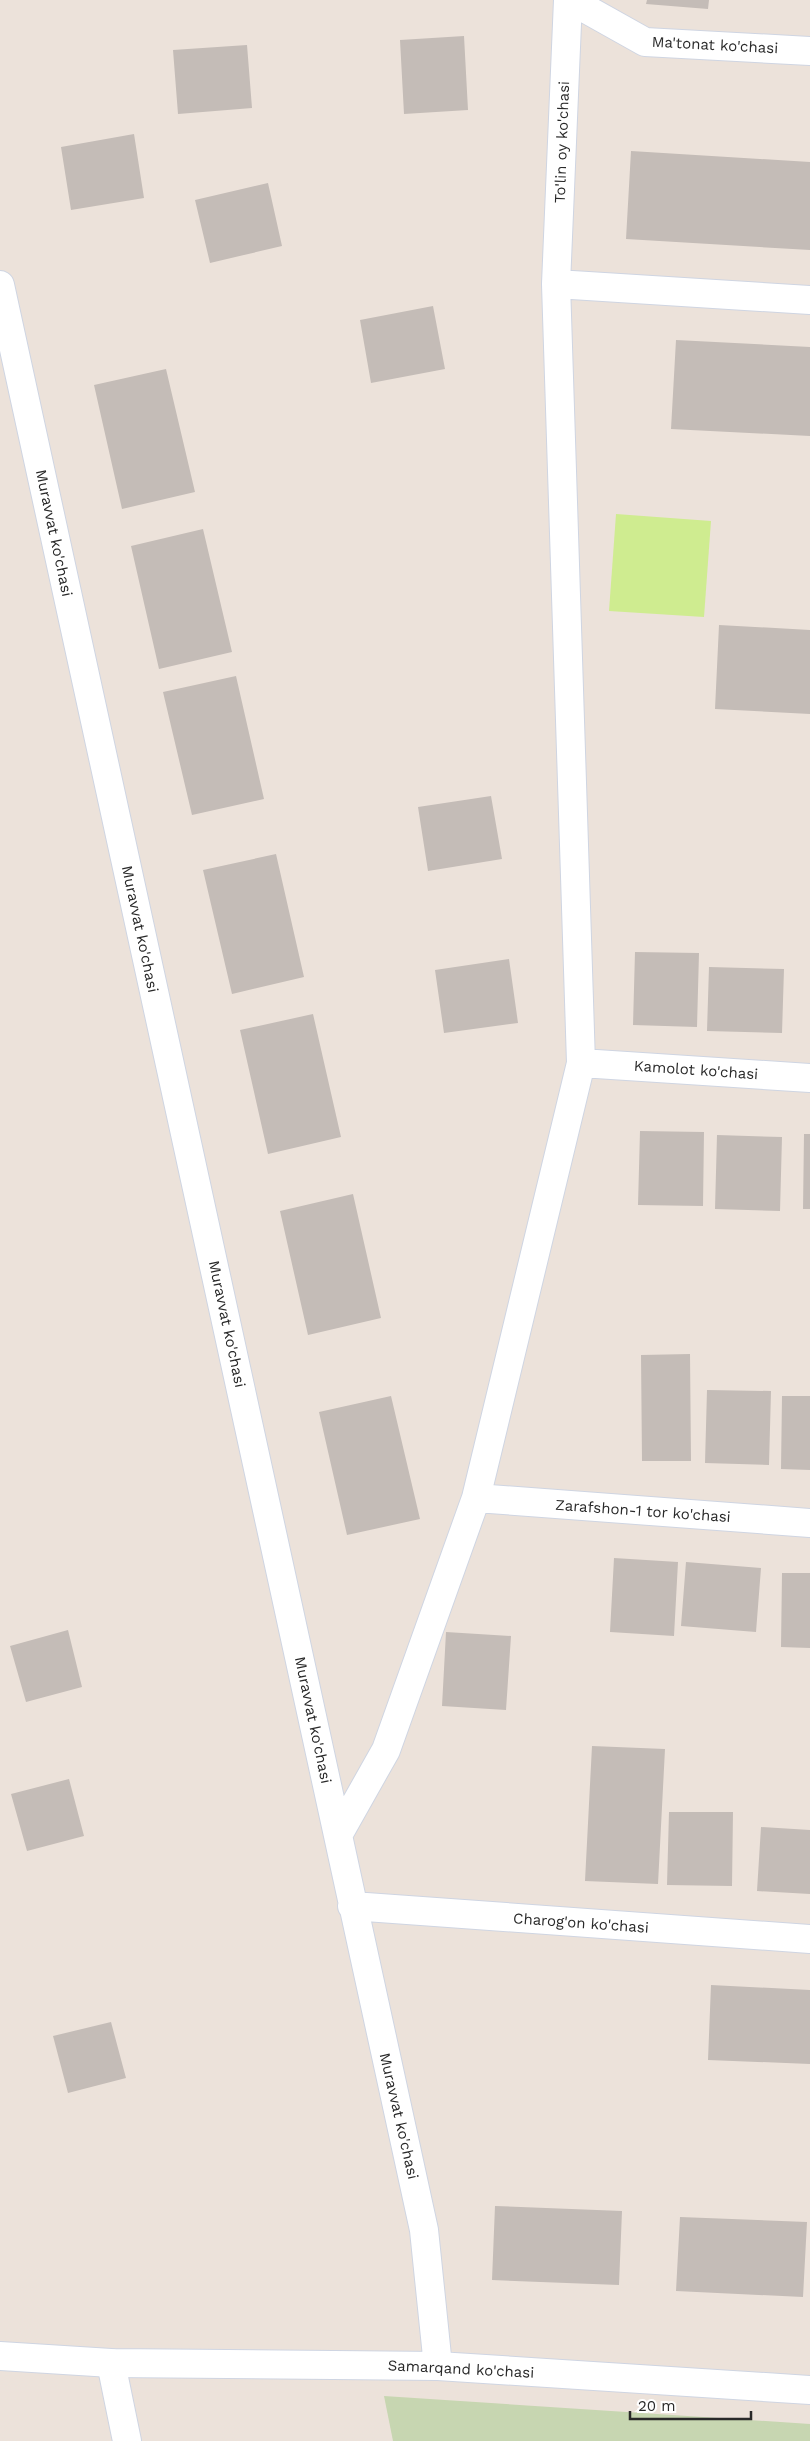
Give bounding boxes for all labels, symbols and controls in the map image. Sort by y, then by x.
street label: Ma'tonat ko'chasi [651,33,779,57]
street label: To'lin oy ko'chasi [551,81,573,203]
street label: Muravvat ko'chasi [32,468,76,598]
street label: Muravvat ko'chasi [118,864,162,994]
street label: Kamolot ko'chasi [633,1057,759,1083]
street label: Muravvat ko'chasi [205,1259,249,1389]
street label: Zarafshon-1 tor ko'chasi [555,1496,731,1526]
street label: Muravvat ko'chasi [291,1655,335,1785]
street label: Charog'on ko'chasi [513,1909,649,1937]
street label: Muravvat ko'chasi [376,2051,422,2181]
street label: Samarqand ko'chasi [387,2356,535,2382]
scale bar [630,2388,751,2420]
text: 20 m [638,2397,676,2415]

